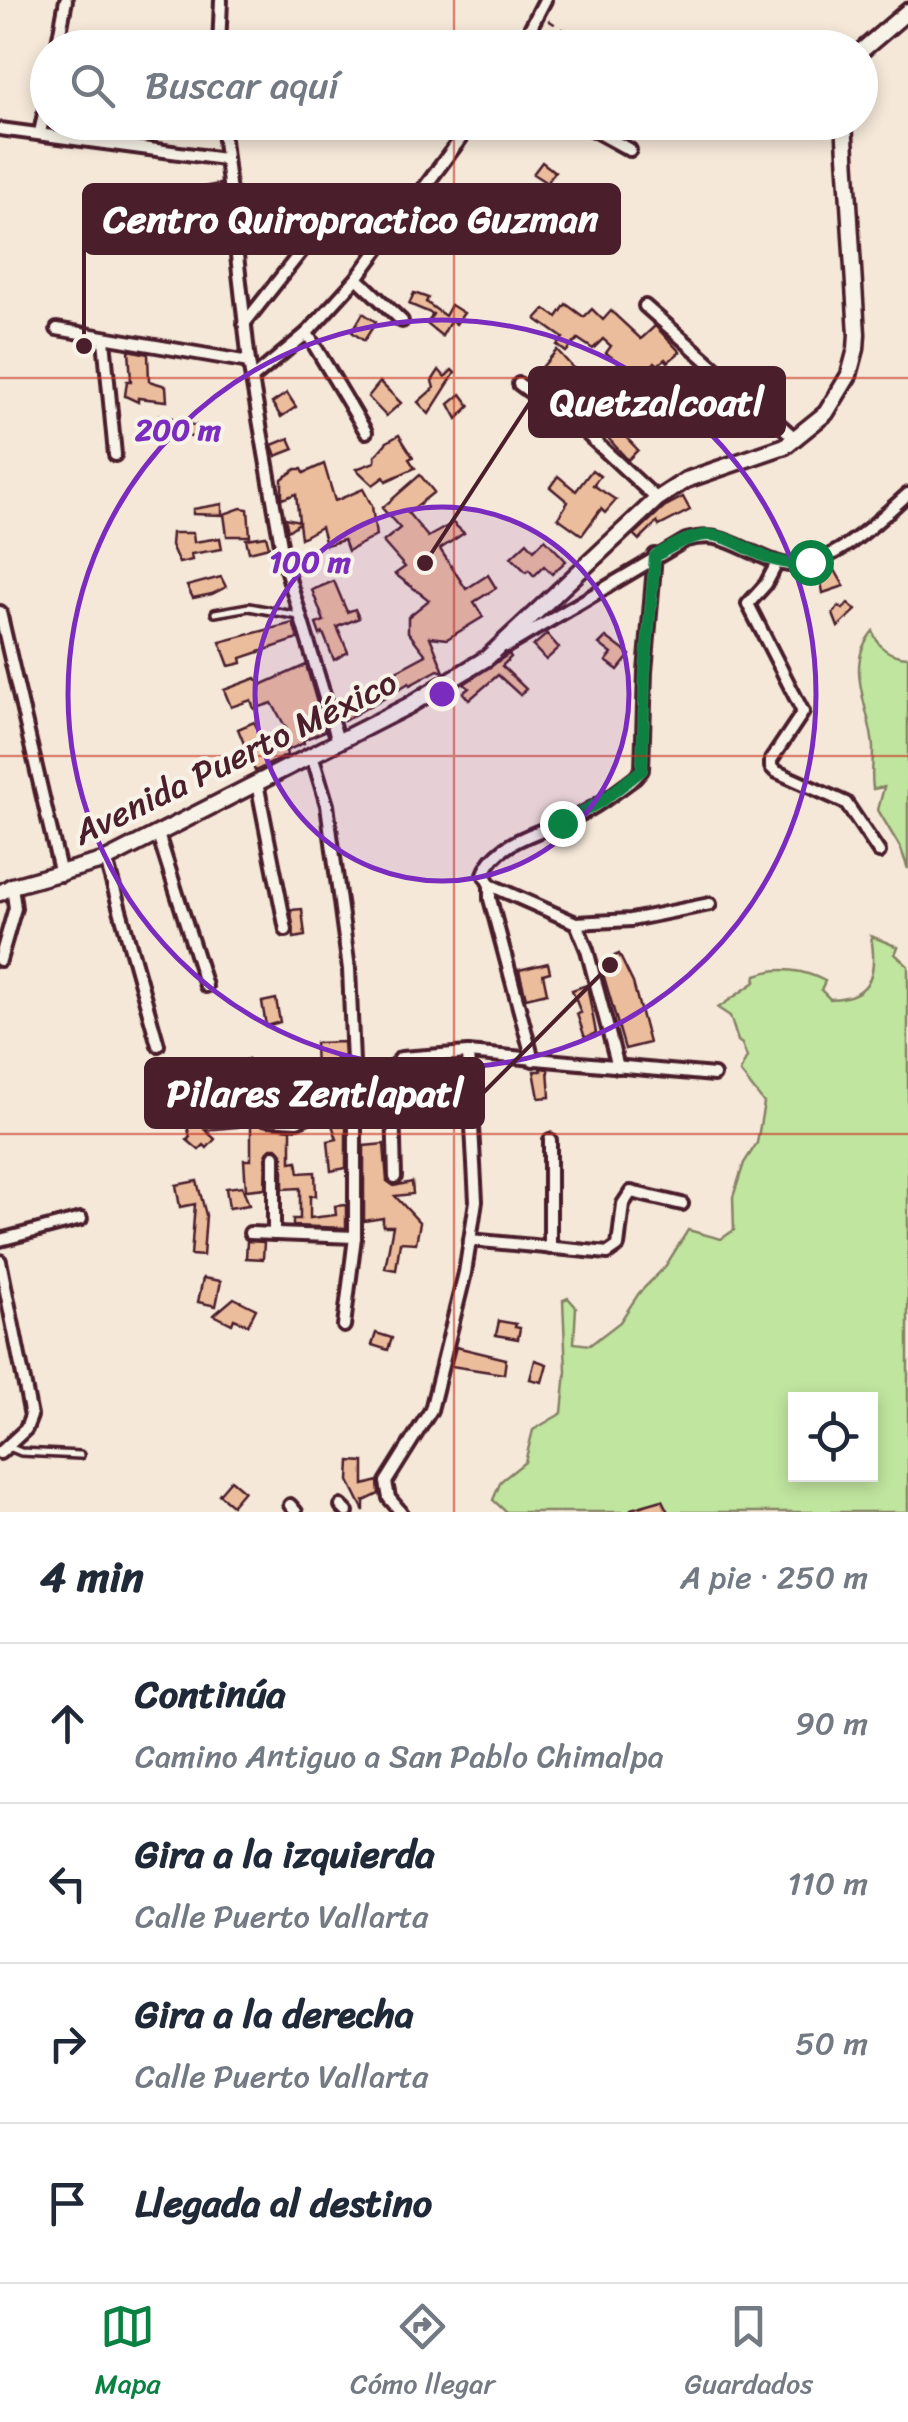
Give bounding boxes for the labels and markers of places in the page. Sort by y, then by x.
callout: Centro Quiropractico Guzman [84,185,619,253]
callout: Quetzalcoatl [530,368,784,436]
centre of rings [424,676,460,712]
callout: Pilares Zentlapatl [146,1059,483,1127]

